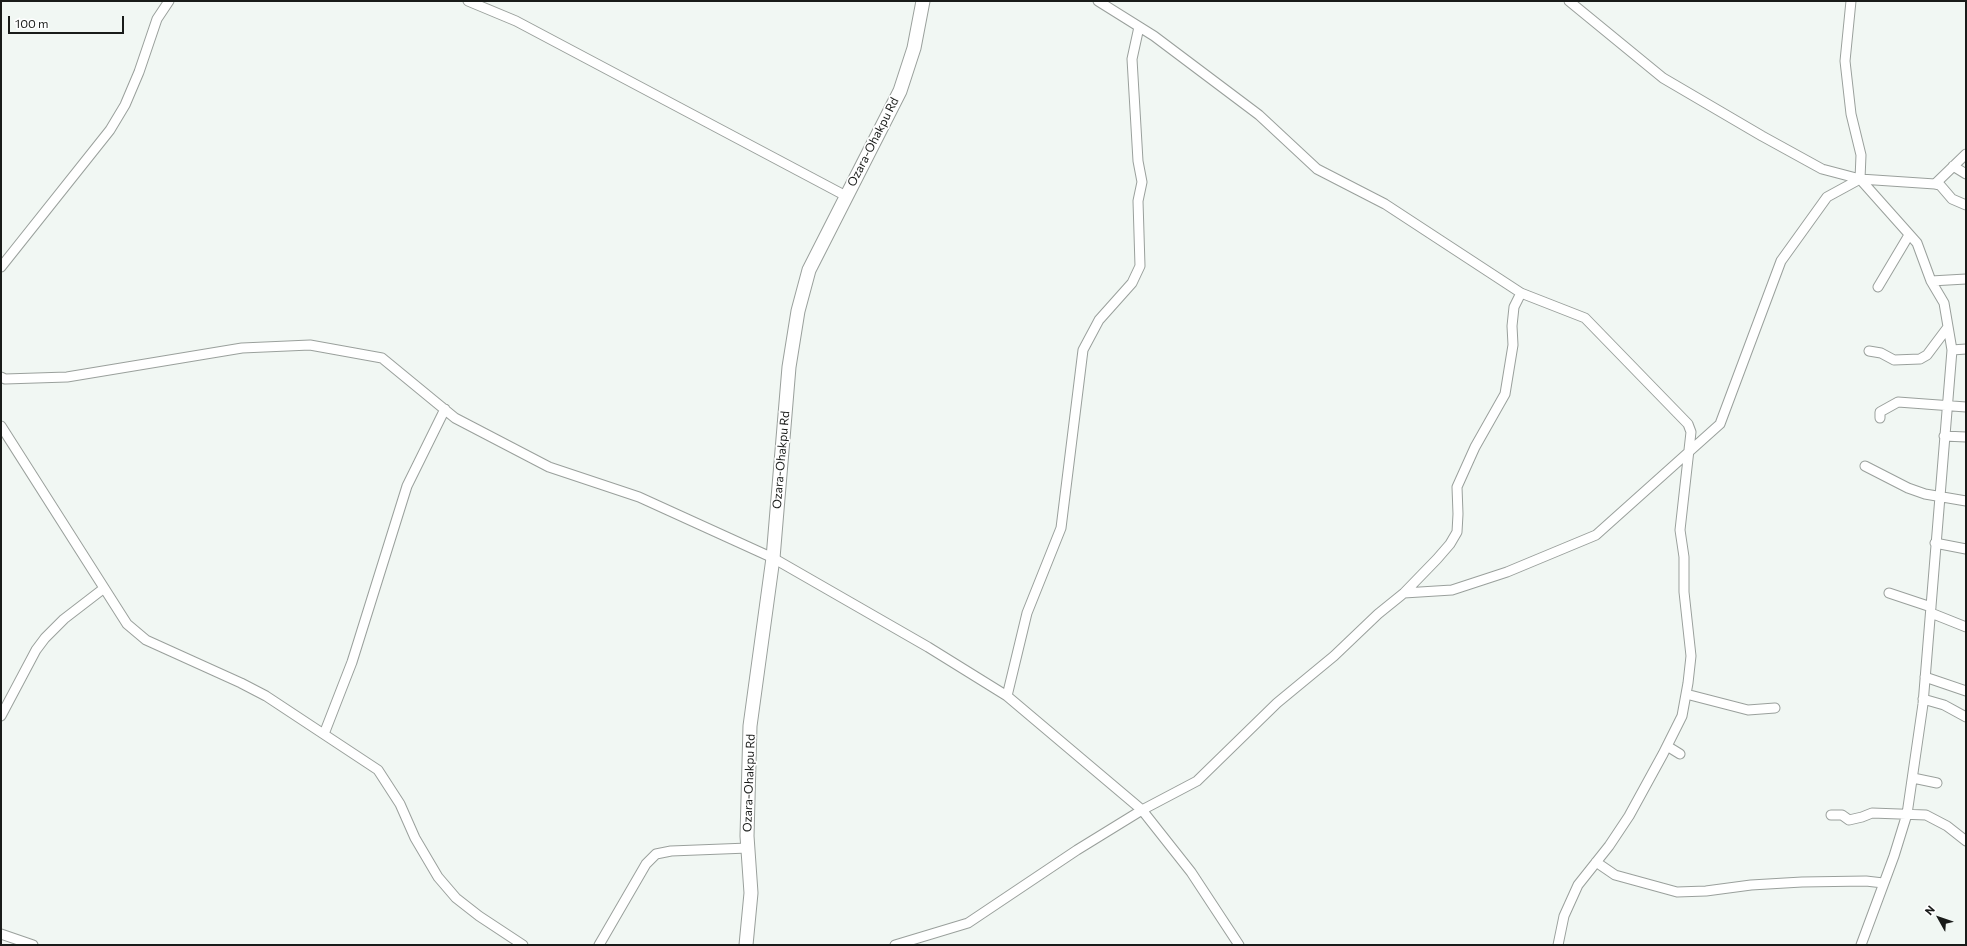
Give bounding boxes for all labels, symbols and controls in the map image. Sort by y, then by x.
scale bar [10,8,126,34]
text: 100 m [15,16,49,30]
street label: Ozara-Ohakpu Rd [844,95,902,189]
street label: Ozara-Ohakpu Rd [770,410,792,510]
street label: Ozara-Ohakpu Rd [740,734,758,832]
north arrow [1919,898,1959,938]
text: N [1922,903,1937,917]

